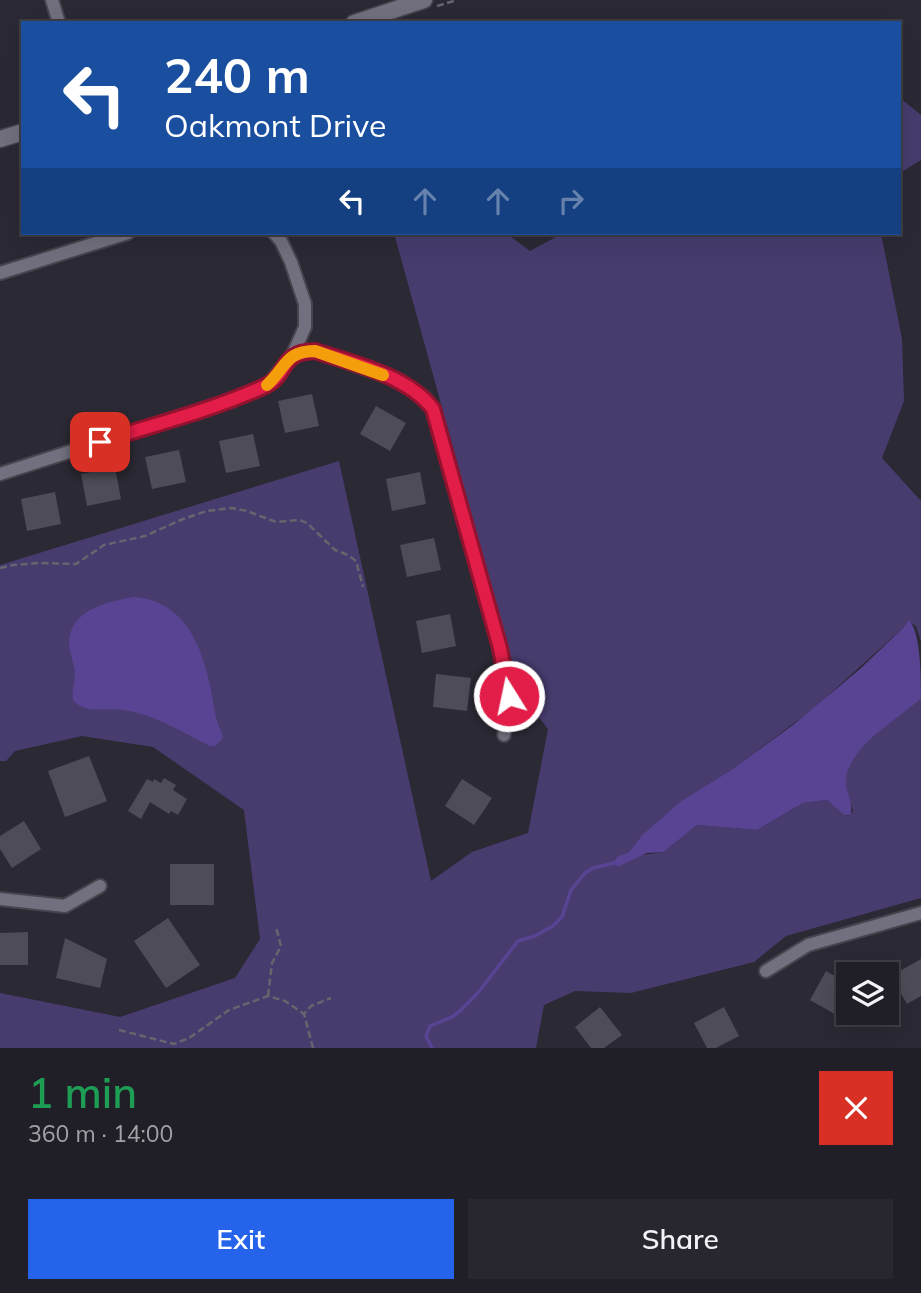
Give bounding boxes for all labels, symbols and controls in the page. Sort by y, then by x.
text: 240 m [164,44,310,105]
icon: left [49,49,140,140]
text: Oakmont Drive [164,105,386,145]
icon: left [333,182,371,220]
icon: ahead [406,182,444,220]
icon: ahead [479,182,517,220]
icon: right [552,182,590,220]
pin [70,412,130,472]
icon: arrive [81,423,119,461]
position arrow [472,659,546,733]
map controls [836,962,899,1025]
button: layers [836,962,899,1025]
text: 1 min [28,1066,137,1119]
button: close [819,1071,893,1145]
text: 360 m · 14:00 [28,1119,173,1148]
button: Exit [28,1199,454,1279]
button: Share [468,1199,893,1279]

